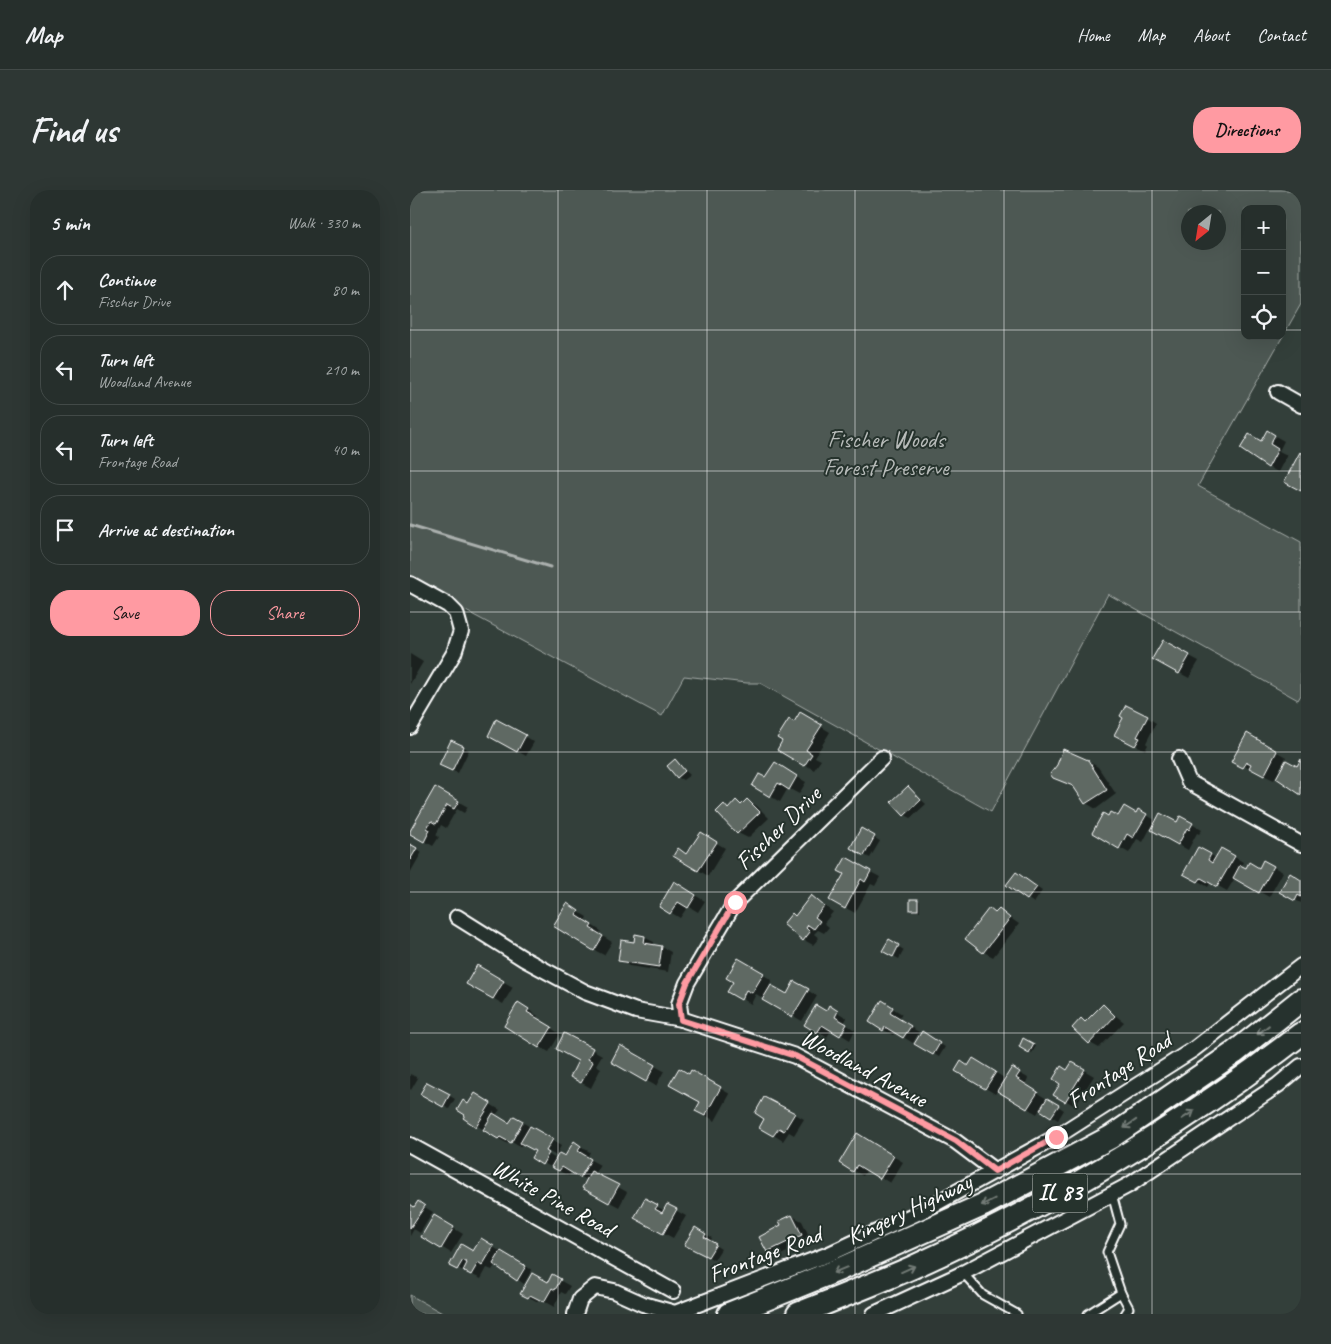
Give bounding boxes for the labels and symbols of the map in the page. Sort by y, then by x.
north arrow [1181,205,1226,250]
park label: Fischer Woods Forest Preserve [823,424,951,482]
street label: Fischer Drive [729,778,829,876]
route start [724,891,747,914]
street label: Woodland Avenue [796,1022,934,1115]
street label: Frontage Road [1061,1023,1180,1115]
one-way arrow [1256,1025,1269,1036]
one-way arrow [1181,1109,1195,1119]
one-way arrow [1123,1119,1137,1129]
route end [1045,1126,1068,1149]
street label: White Pine Road [487,1152,622,1246]
street label: Kingery Highway [842,1166,978,1251]
road number: IL 83 [1032,1174,1088,1212]
one-way arrow [980,1197,995,1207]
street label: Frontage Road [704,1217,829,1289]
one-way arrow [900,1263,915,1273]
one-way arrow [833,1265,848,1275]

